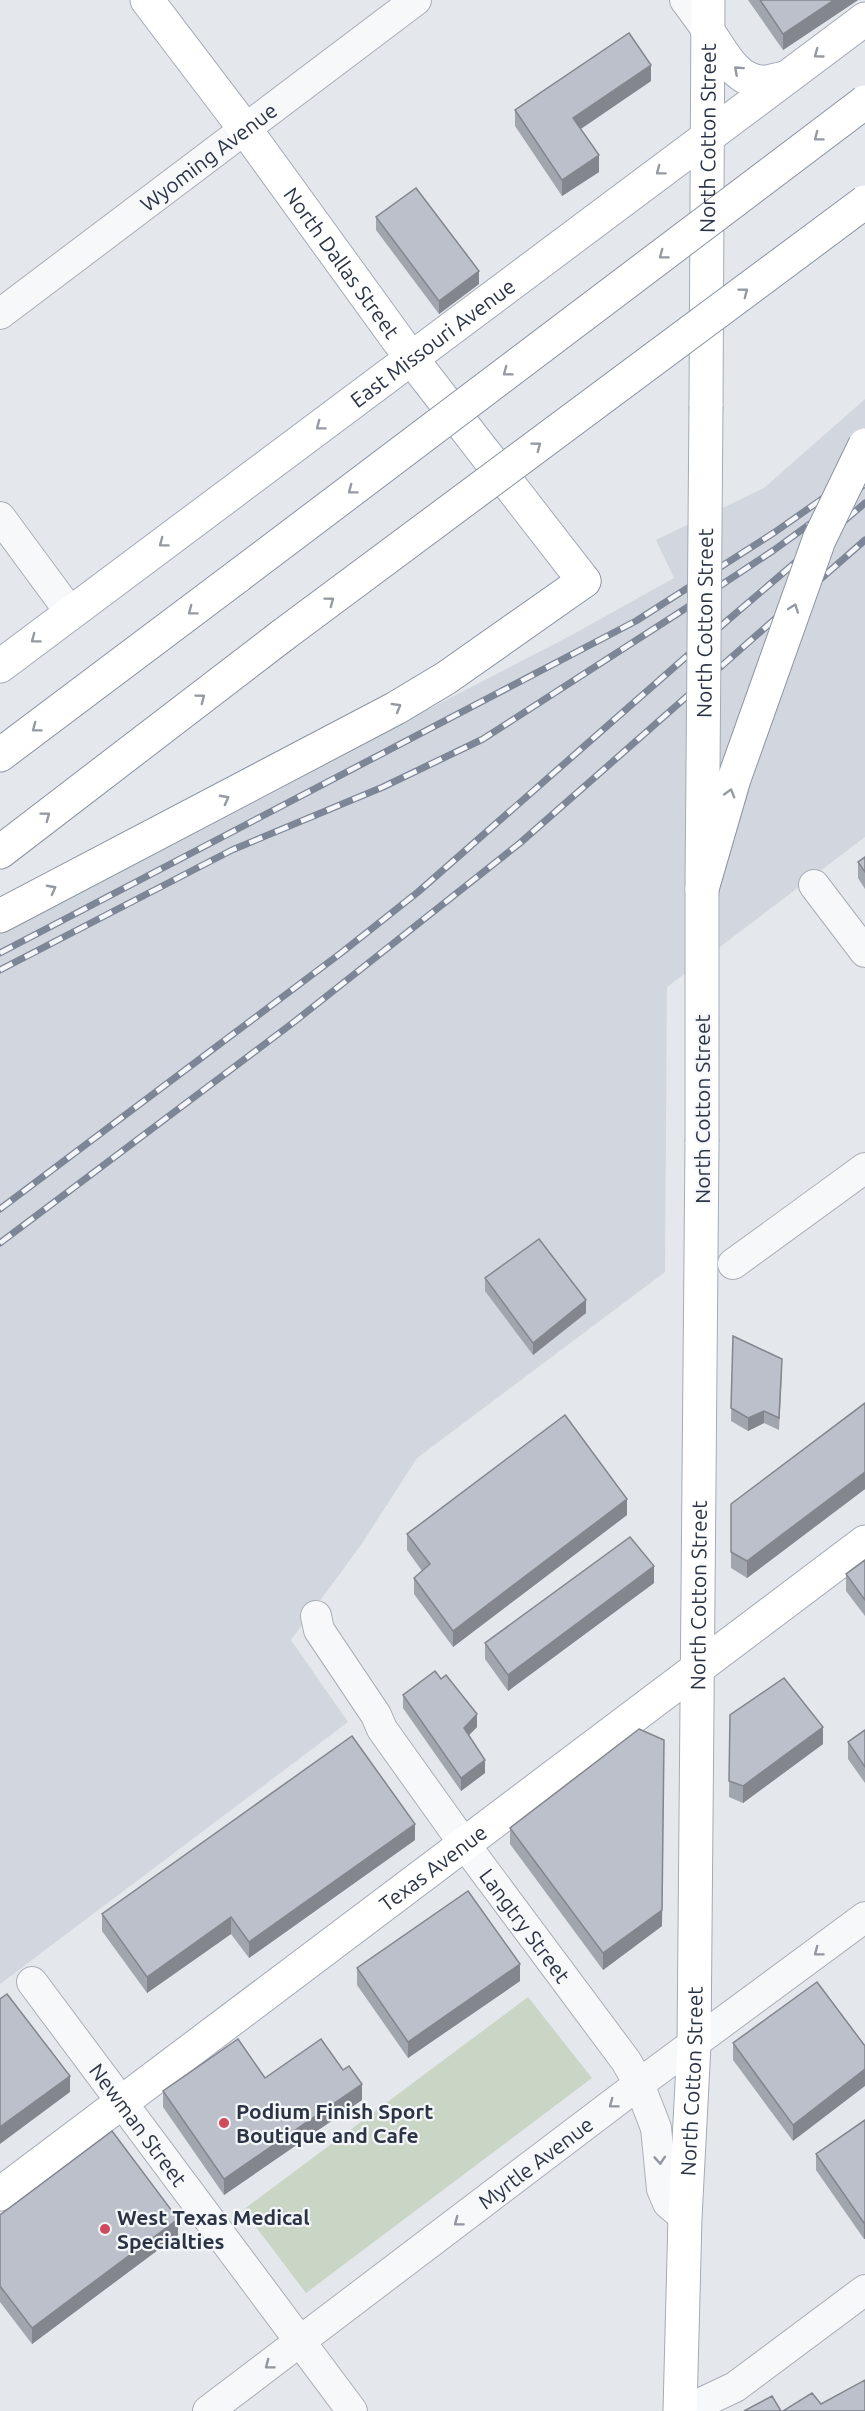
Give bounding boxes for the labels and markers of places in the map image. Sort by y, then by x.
place label: Podium Finish Sport Boutique and Cafe [236,2099,433,2147]
marker: Podium Finish Sport Boutique and Cafe [217,2116,231,2130]
place label: West Texas Medical Specialties [117,2205,310,2253]
marker: West Texas Medical Specialties [98,2222,112,2236]

